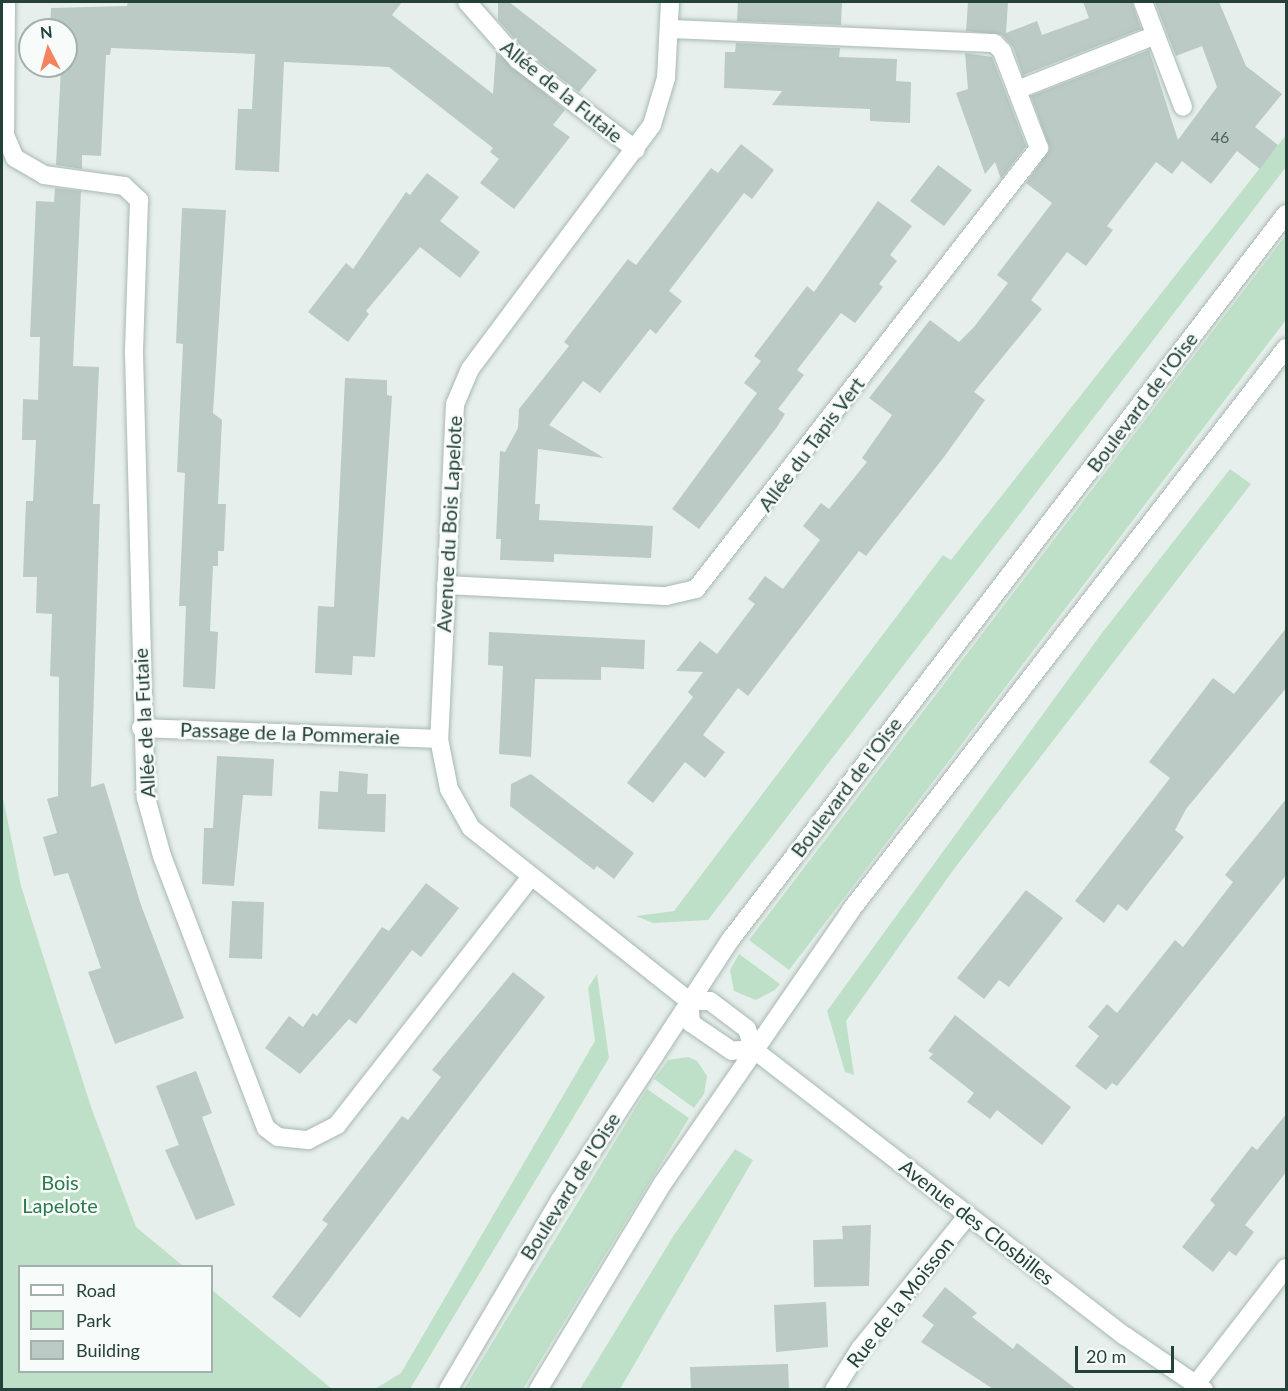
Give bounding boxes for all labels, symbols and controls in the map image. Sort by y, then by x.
north arrow [18,18,78,78]
text: N [39,21,53,42]
street label: Allée de la Futaie [496,34,628,148]
house number: 46 [1211,127,1229,147]
street label: Boulevard de l'Oise [1082,327,1202,477]
street label: Allée du Tapis Vert [752,372,870,516]
street label: Avenue du Bois Lapelote [431,415,467,633]
street label: Allée de la Futaie [128,647,160,799]
street label: Boulevard de l'Oise [786,712,906,862]
street label: Passage de la Pommeraie [180,717,400,749]
street label: Boulevard de l'Oise [515,1108,625,1264]
street label: Avenue des Closbilles [895,1154,1059,1290]
park label: Bois Lapelote [22,1170,98,1217]
street label: Rue de la Moisson [841,1232,959,1372]
legend [18,1265,213,1373]
text: Road [76,1279,116,1301]
text: Park [76,1309,111,1331]
scale bar [1078,1334,1177,1372]
text: Building [76,1339,140,1361]
text: 20 m [1086,1345,1126,1367]

